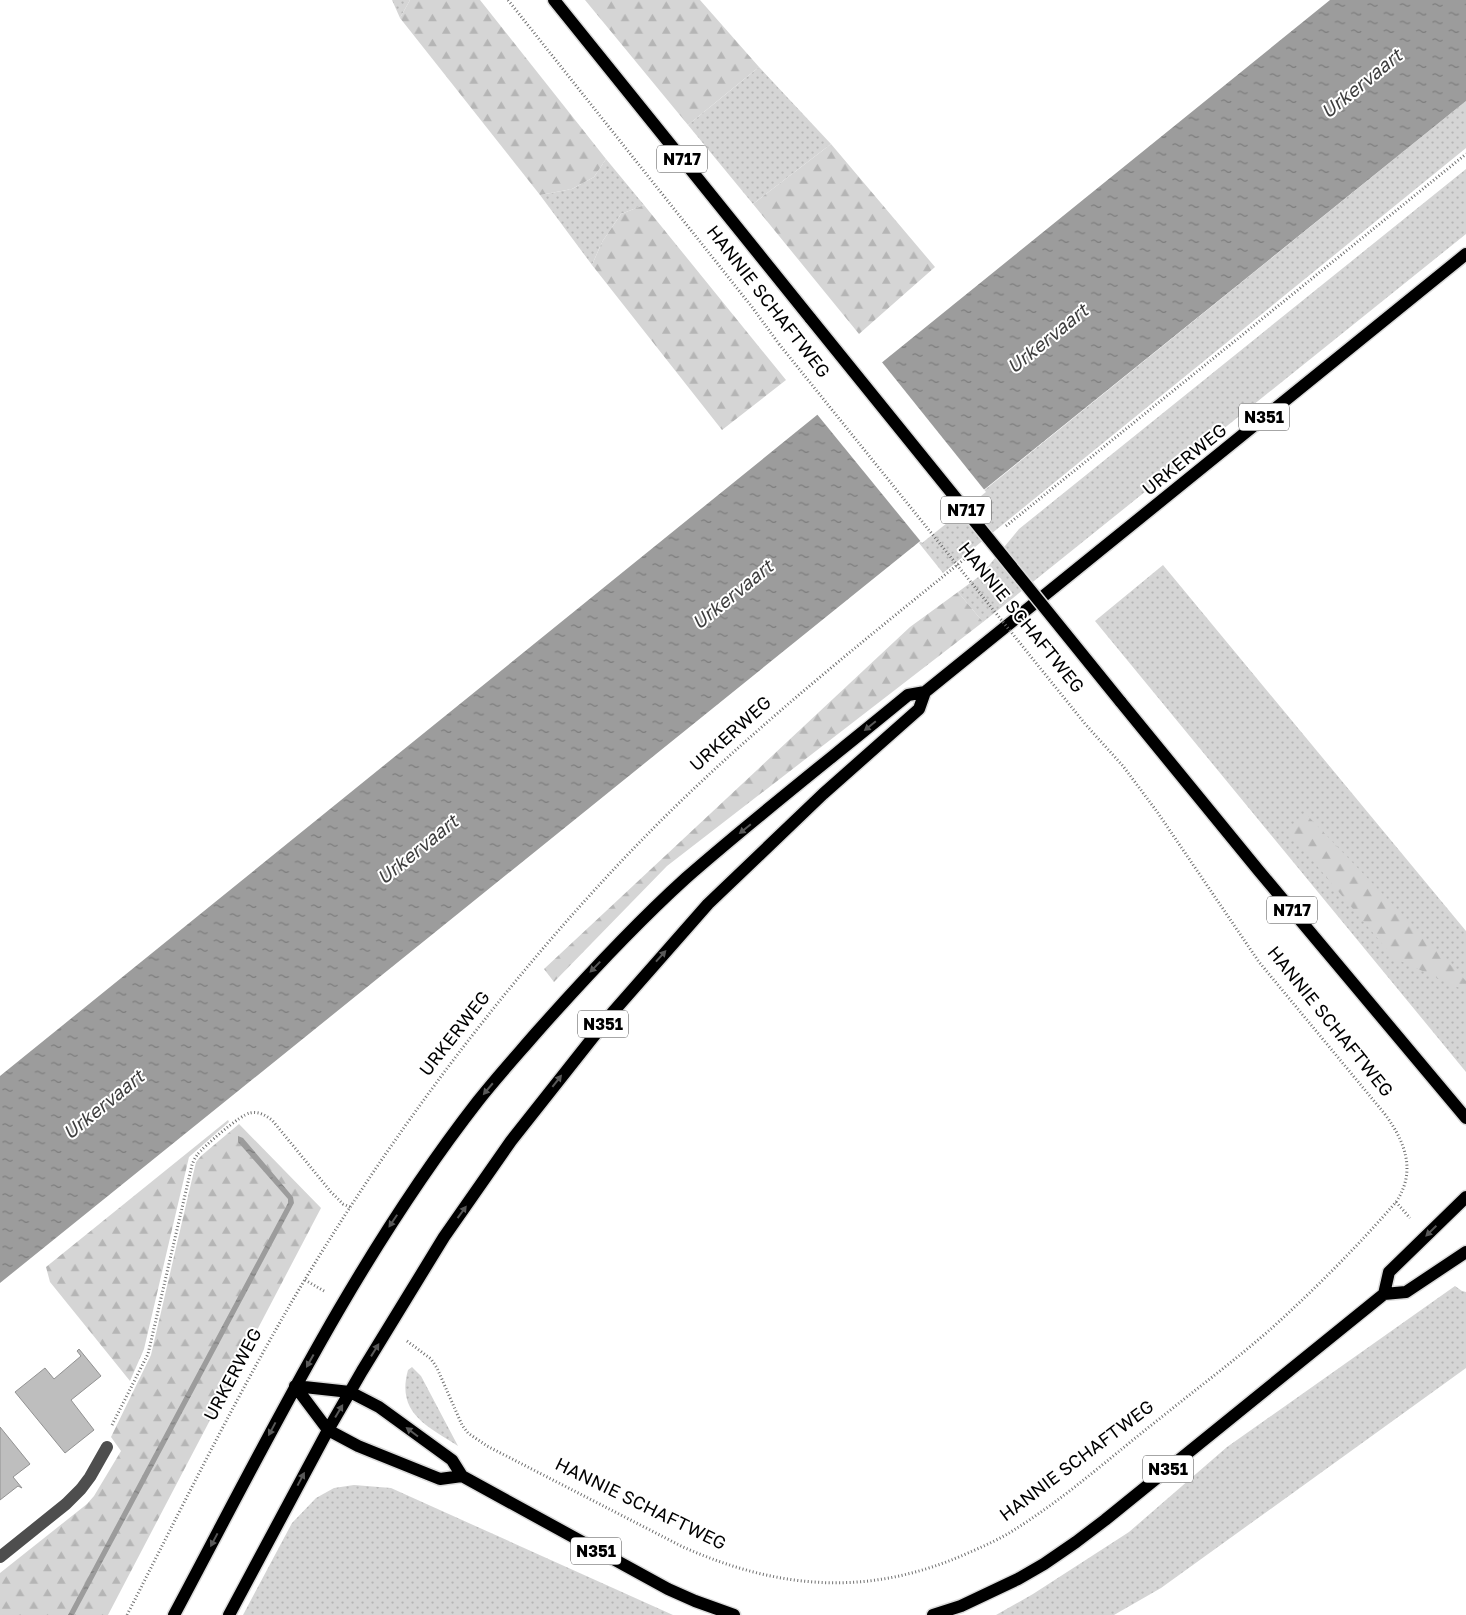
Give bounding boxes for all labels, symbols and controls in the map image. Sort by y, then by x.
water label: Urkervaart [1316,42,1408,123]
road number: N717 [657,146,707,172]
street label: HANNIE SCHAFTWEG [703,220,835,382]
water label: Urkervaart [1002,297,1094,378]
road number: N351 [1239,404,1289,431]
street label: URKERWEG [1137,418,1231,500]
road number: N717 [941,496,991,524]
street label: HANNIE SCHAFTWEG [954,537,1090,697]
water label: Urkervaart [687,553,779,634]
street label: URKERWEG [685,691,775,775]
one-way arrow [864,721,877,732]
water label: Urkervaart [372,808,464,889]
one-way arrow [738,824,751,835]
road number: N717 [1267,896,1317,924]
street label: HANNIE SCHAFTWEG [1263,941,1399,1101]
one-way arrow [656,950,667,963]
one-way arrow [589,961,601,973]
street label: URKERWEG [414,986,494,1080]
road number: N351 [578,1011,628,1038]
water label: Urkervaart [58,1063,150,1144]
one-way arrow [552,1075,563,1088]
one-way arrow [482,1082,493,1095]
one-way arrow [457,1205,467,1219]
one-way arrow [388,1214,398,1228]
one-way arrow [1425,1225,1437,1237]
street label: URKERWEG [198,1324,266,1424]
one-way arrow [371,1343,380,1356]
one-way arrow [305,1354,314,1367]
street label: HANNIE SCHAFTWEG [995,1395,1157,1525]
one-way arrow [335,1404,344,1417]
one-way arrow [268,1421,276,1436]
one-way arrow [405,1427,419,1437]
street label: HANNIE SCHAFTWEG [552,1452,730,1554]
road number: N351 [1143,1456,1193,1482]
one-way arrow [297,1472,305,1487]
one-way arrow [210,1533,218,1548]
road number: N351 [571,1538,621,1564]

